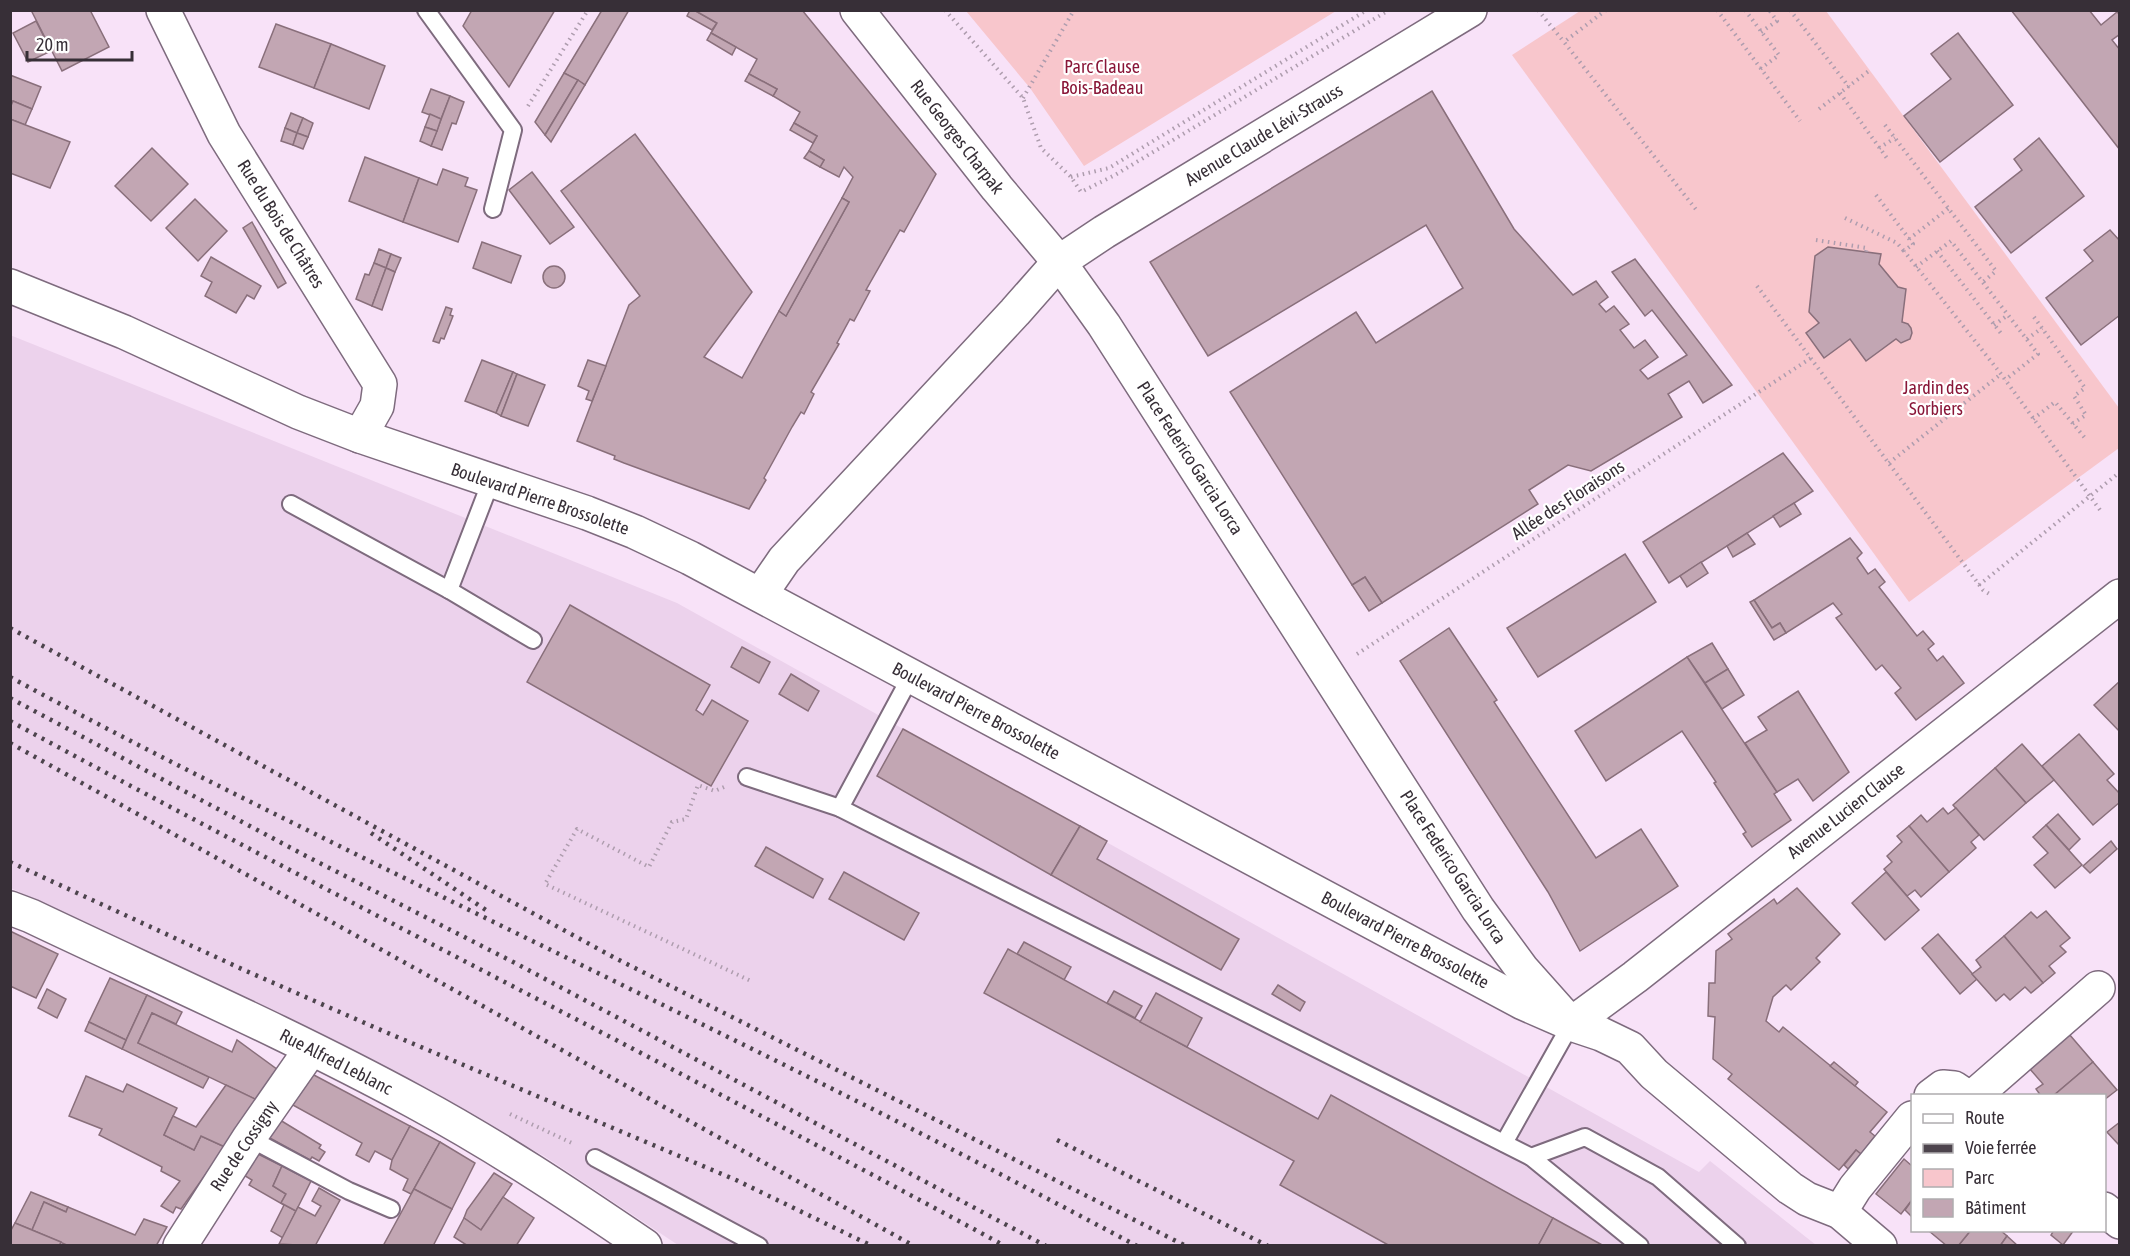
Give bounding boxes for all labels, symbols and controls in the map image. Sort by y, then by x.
scale bar [27,24,132,62]
text: 20 m [36,34,68,55]
park label: Parc Clause Bois-Badeau [1061,56,1143,98]
street label: Rue Georges Charpak [906,76,1008,198]
street label: Avenue Claude Lévi-Strauss [1181,79,1346,190]
street label: Rue du Bois de Châtres [233,156,329,292]
street label: Place Federico Garcia Lorca [1133,377,1248,538]
park label: Jardin des Sorbiers [1903,377,1969,419]
street label: Allée des Floraisons [1507,455,1628,544]
street label: Boulevard Pierre Brossolette [448,458,632,539]
street label: Boulevard Pierre Brossolette [889,657,1064,764]
street label: Avenue Lucien Clause [1783,758,1908,863]
street label: Place Federico Garcia Lorca [1396,786,1511,947]
street label: Boulevard Pierre Brossolette [1318,886,1493,993]
street label: Rue Alfred Leblanc [276,1024,396,1099]
legend [1911,1094,2106,1232]
street label: Rue de Cossigny [206,1096,282,1195]
text: Route [1965,1107,2004,1128]
text: Voie ferrée [1965,1137,2037,1158]
text: Parc [1965,1167,1994,1188]
text: Bâtiment [1965,1197,2026,1218]

